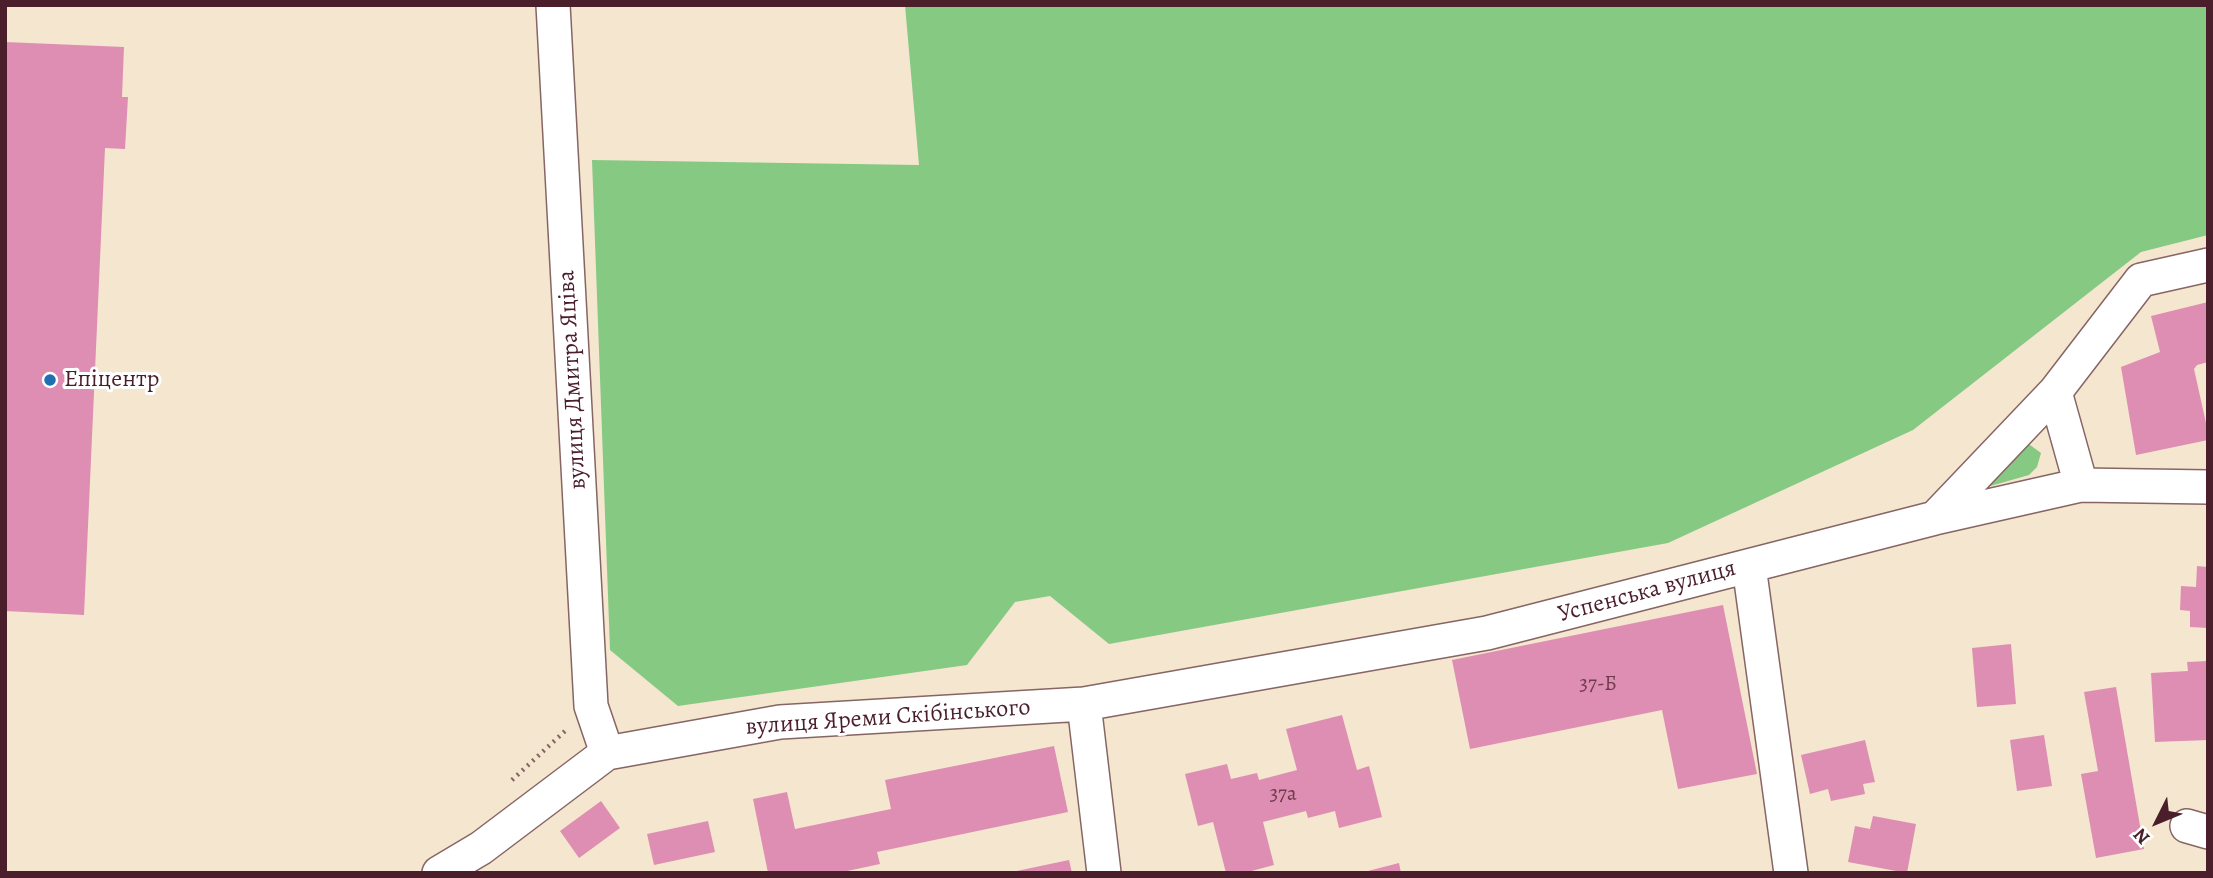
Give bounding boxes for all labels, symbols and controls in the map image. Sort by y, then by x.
street label: вулиця Дмитра Яціва [553,270,593,490]
place label: Епіцентр [64,366,159,394]
marker: Епіцентр [42,372,58,388]
street label: Успенська вулиця [1555,554,1739,630]
house number: 37-Б [1579,672,1617,698]
street label: вулиця Яреми Скібінського [745,694,1031,742]
house number: 37а [1269,782,1297,808]
north arrow [2122,787,2192,857]
text: N [2127,822,2156,850]

